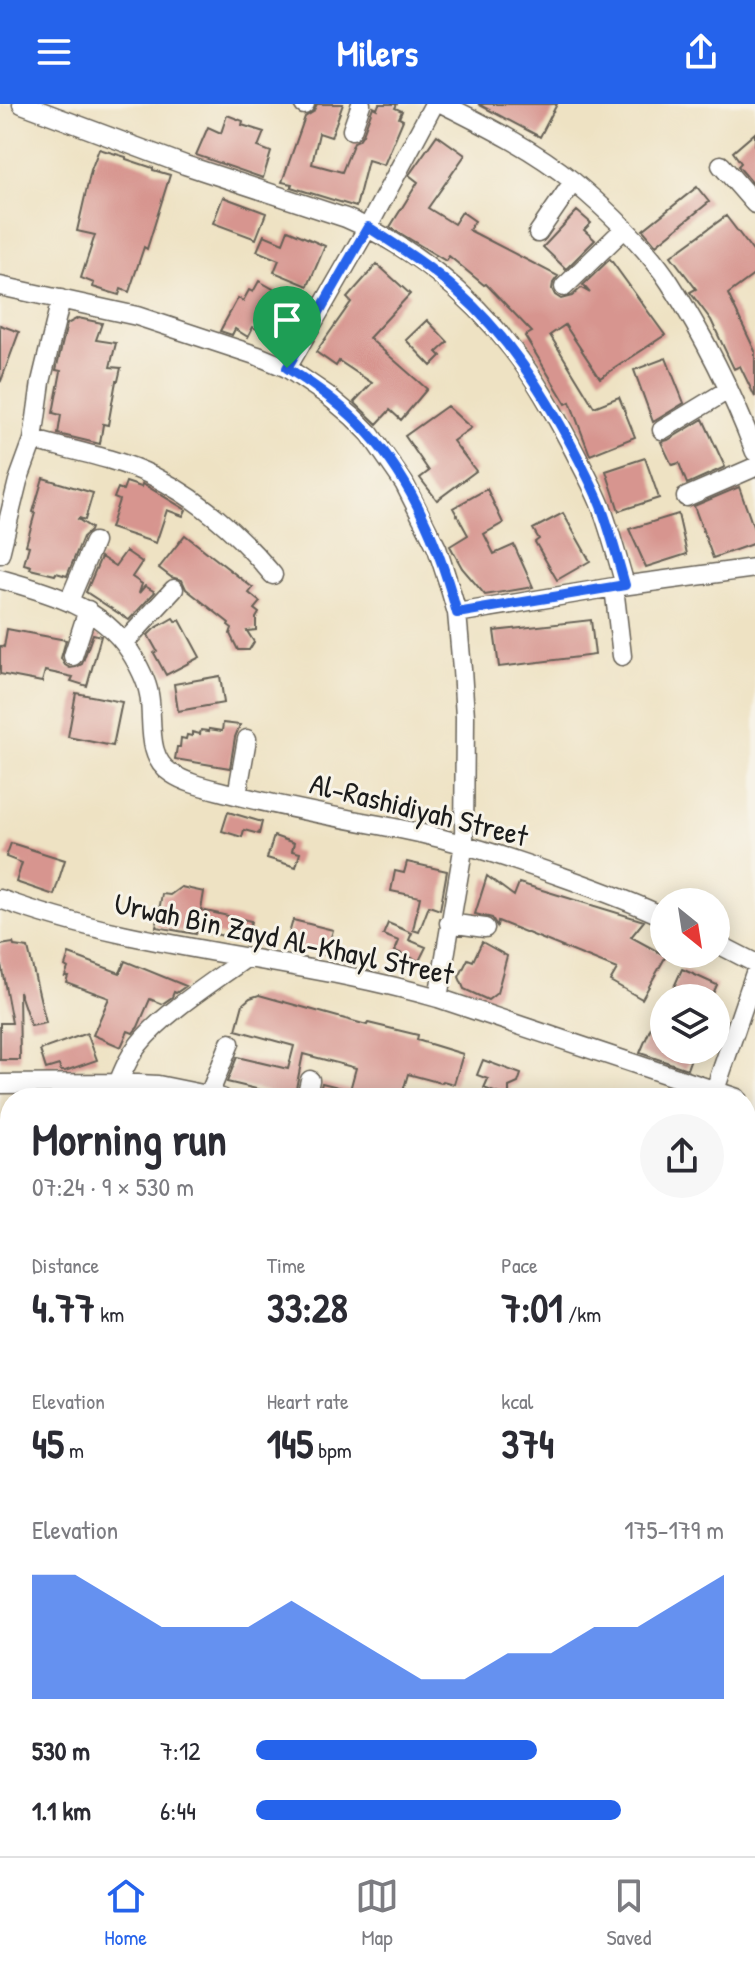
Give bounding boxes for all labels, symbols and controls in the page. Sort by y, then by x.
text: Milers [337,28,418,77]
icon: menu [32,30,76,74]
icon: share [679,30,723,74]
pin [253,286,321,368]
icon: arrive [265,298,309,342]
street label: Al-Rashidiyah Street [306,763,533,856]
street label: Urwah Bin Zayd Al-Khayl Street [111,882,458,994]
north arrow [650,888,730,968]
map controls [650,888,730,1064]
button: layers [650,984,730,1064]
text: Morning run [32,1109,227,1169]
button: share [640,1114,724,1198]
text: 07:24 · 9 × 530 m [32,1169,194,1204]
text: Distance [32,1250,99,1280]
text: Time [267,1250,306,1280]
text: Pace [501,1250,538,1280]
text: 4.77 [32,1280,95,1334]
text: 33:28 [267,1280,348,1334]
text: 7:01 [501,1280,563,1334]
text: km [95,1299,124,1329]
text: /km [563,1299,601,1329]
text: Elevation [32,1386,105,1416]
text: Heart rate [267,1386,349,1416]
text: kcal [501,1386,533,1416]
text: 45 [32,1416,64,1470]
text: 145 [267,1416,313,1470]
text: 374 [501,1416,554,1470]
text: m [64,1435,84,1465]
text: bpm [313,1435,352,1465]
text: Elevation [32,1512,118,1547]
text: 175–179 m [624,1512,724,1547]
text: 530 m [32,1733,90,1768]
text: 7:12 [160,1733,201,1768]
text: 1.1 km [32,1793,91,1828]
text: 6:44 [160,1793,196,1828]
tab: Home [104,1874,148,1952]
tab: Map [355,1874,399,1952]
tab: Saved [606,1874,651,1952]

